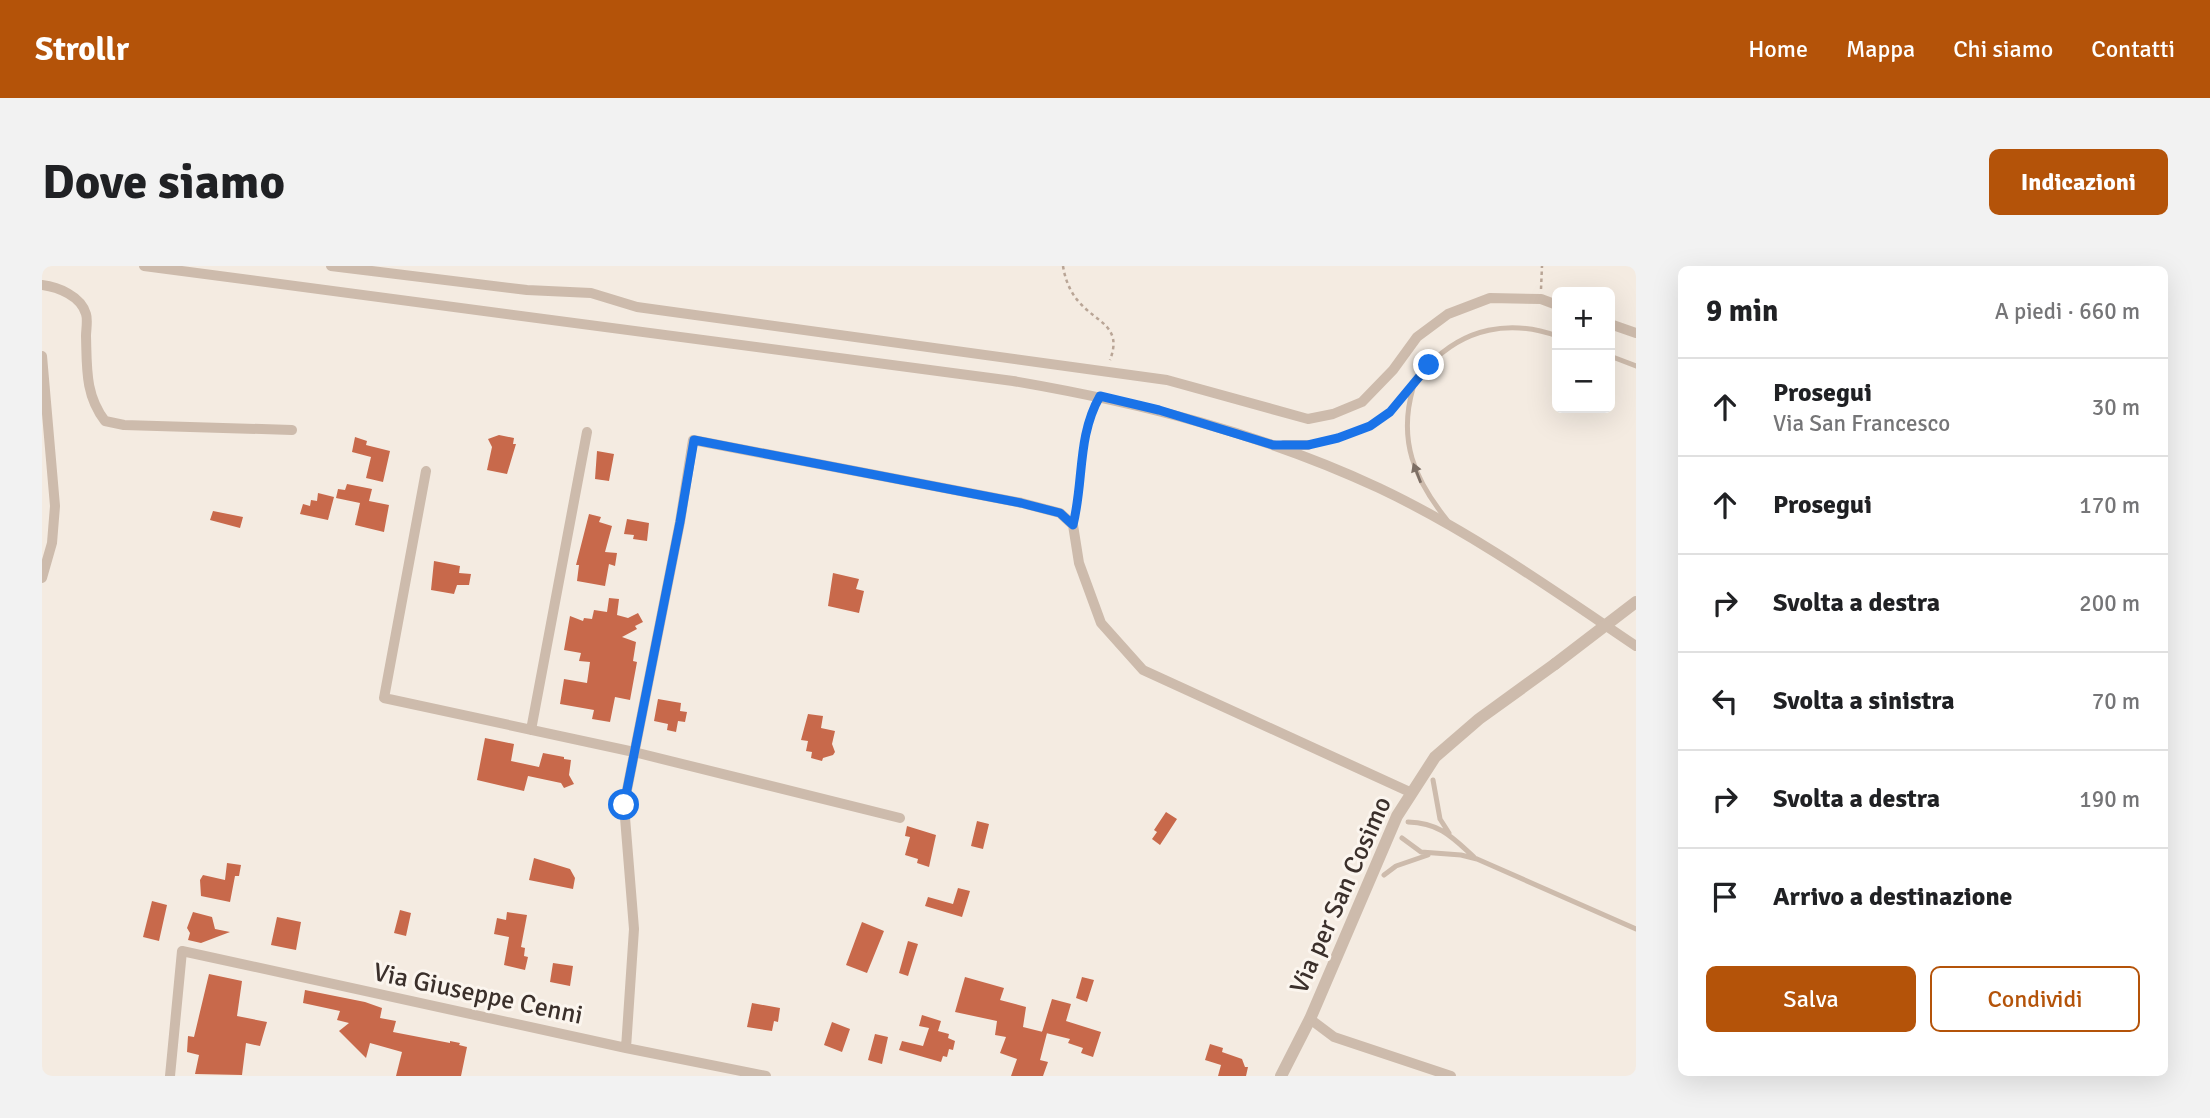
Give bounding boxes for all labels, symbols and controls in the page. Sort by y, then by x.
text: Strollr [35,29,129,70]
text: Home [1748,34,1808,64]
text: Mappa [1846,34,1915,64]
text: Chi siamo [1953,34,2053,64]
text: Contatti [2091,34,2175,64]
button: Indicazioni [1989,149,2168,215]
text: Dove siamo [42,152,285,212]
map controls [1552,287,1615,413]
button: + [1552,287,1615,350]
text: 9 min [1706,293,1778,330]
text: A piedi · 660 m [1995,297,2140,326]
route end [1413,349,1444,380]
button: − [1552,350,1615,413]
text: Prosegui [1773,377,1872,409]
icon: ahead [1706,388,1744,426]
text: 30 m [2092,393,2140,422]
text: Via San Francesco [1773,409,1950,438]
one-way arrow [1412,462,1423,483]
icon: ahead [1706,486,1744,524]
text: Prosegui [1773,489,1872,521]
text: 170 m [2079,491,2140,520]
icon: right [1706,584,1744,622]
text: Svolta a destra [1773,587,1940,619]
text: 200 m [2079,589,2140,618]
icon: left [1706,682,1744,720]
text: Svolta a sinistra [1773,685,1955,717]
text: 70 m [2092,687,2140,716]
icon: right [1706,780,1744,818]
text: Svolta a destra [1773,783,1940,815]
text: 190 m [2079,785,2140,814]
route start [608,789,639,820]
street label: Via per San Cosimo [1283,792,1399,998]
icon: arrive [1706,878,1744,916]
text: Arrivo a destinazione [1773,881,2013,913]
street label: Via Giuseppe Cenni [370,956,586,1032]
button: Salva [1706,966,1916,1032]
button: Condividi [1930,966,2140,1032]

